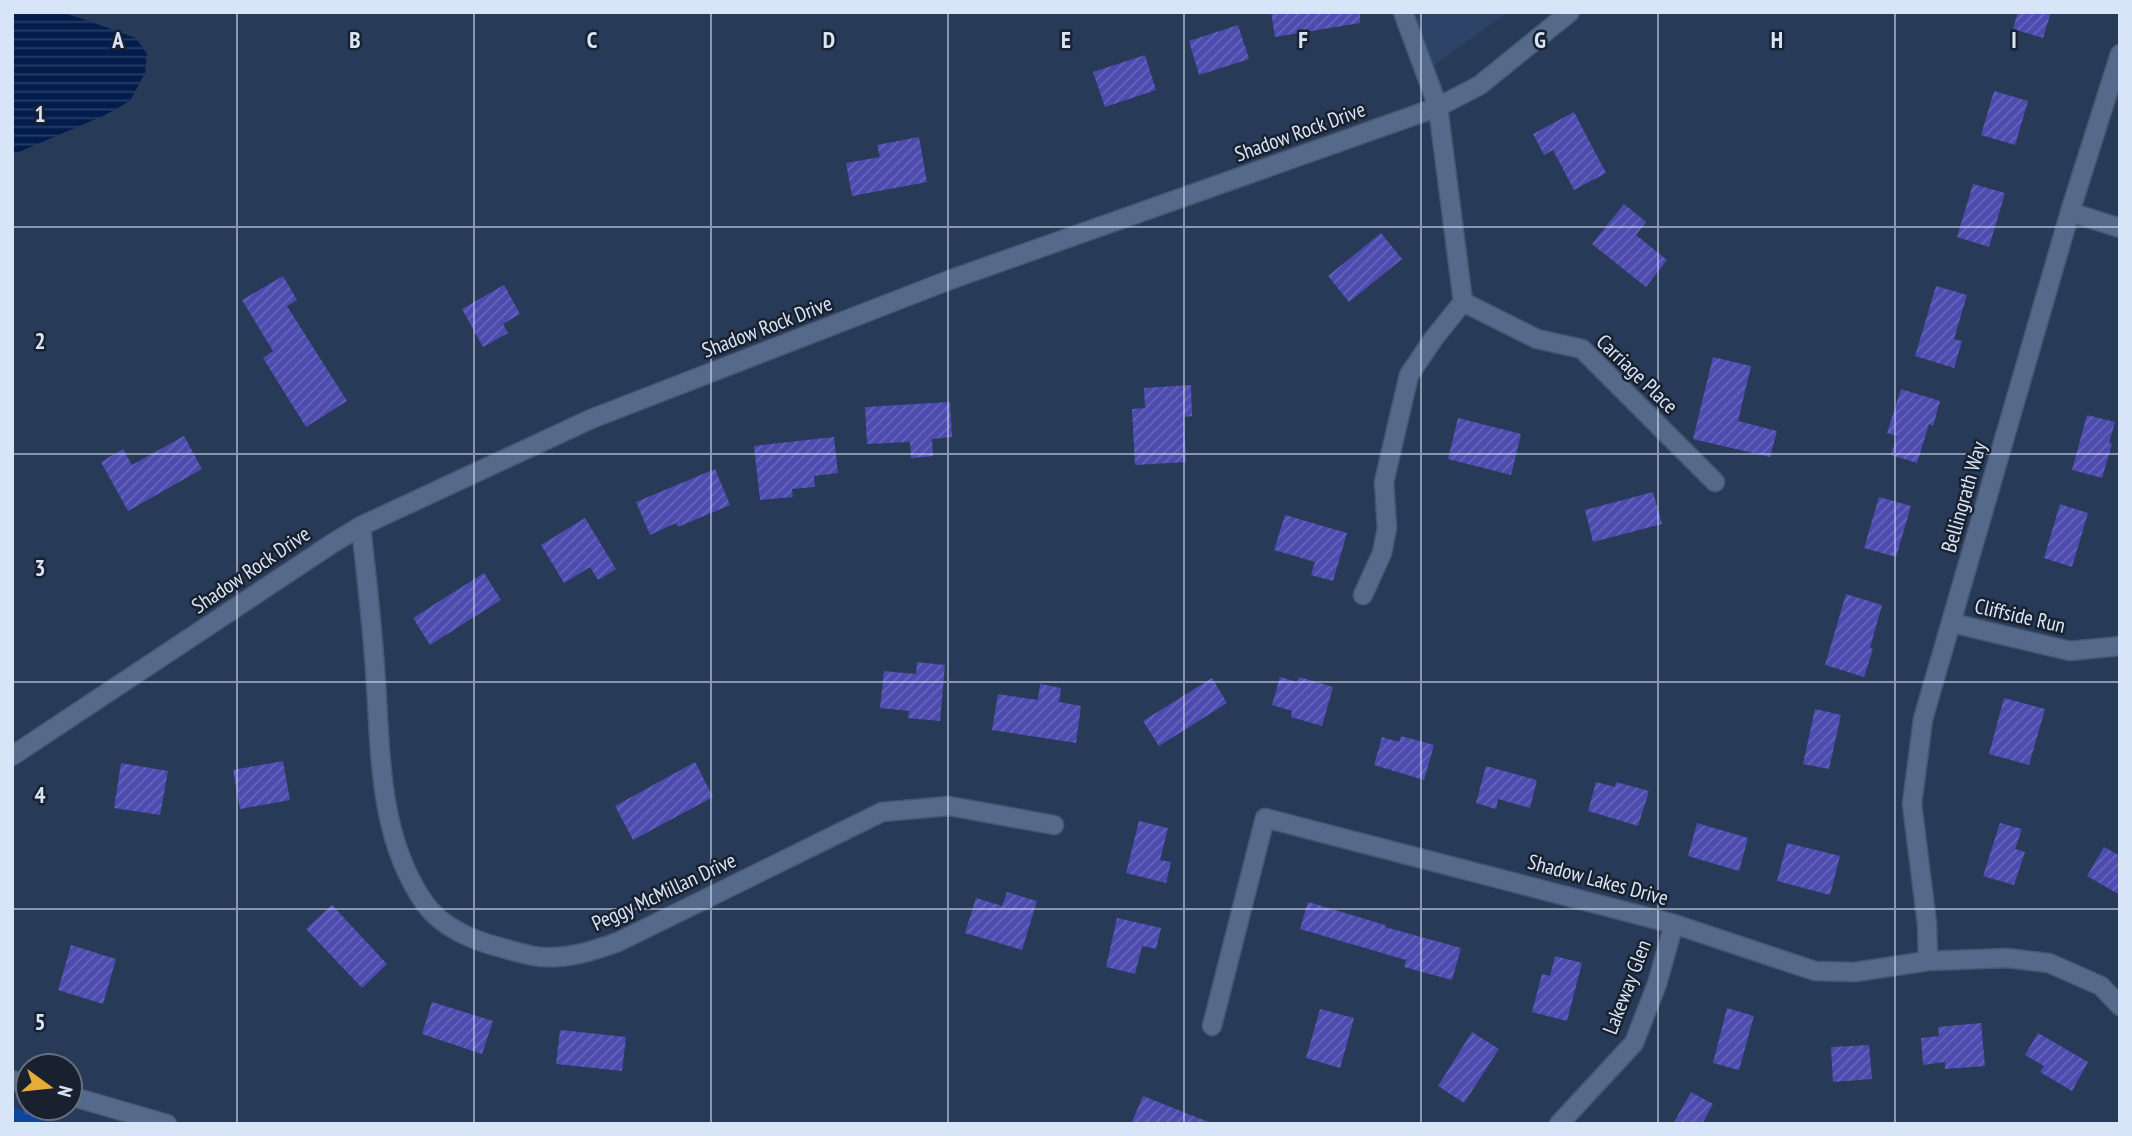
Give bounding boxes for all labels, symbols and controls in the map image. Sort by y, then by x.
text: A [111,25,124,54]
text: B [349,25,361,54]
text: C [587,25,598,54]
text: D [823,25,835,54]
text: E [1061,25,1071,54]
text: F [1298,25,1308,54]
text: G [1534,25,1546,54]
text: H [1771,25,1783,54]
text: I [2011,25,2017,54]
street label: Shadow Rock Drive [1231,95,1369,168]
text: 1 [35,99,46,128]
street label: Shadow Rock Drive [698,289,836,364]
text: 2 [35,326,46,355]
street label: Carriage Place [1591,328,1684,419]
street label: Bellingrath Way [1935,438,1992,555]
street label: Shadow Rock Drive [186,520,315,619]
text: 3 [35,553,46,582]
street label: Cliffside Run [1972,592,2068,639]
text: 4 [35,780,46,809]
street label: Peggy McMillan Drive [587,846,740,937]
street label: Shadow Lakes Drive [1525,848,1671,911]
street label: Lakeway Glen [1596,936,1657,1038]
text: 5 [35,1007,46,1036]
north arrow [14,1052,84,1122]
text: N [53,1083,78,1099]

